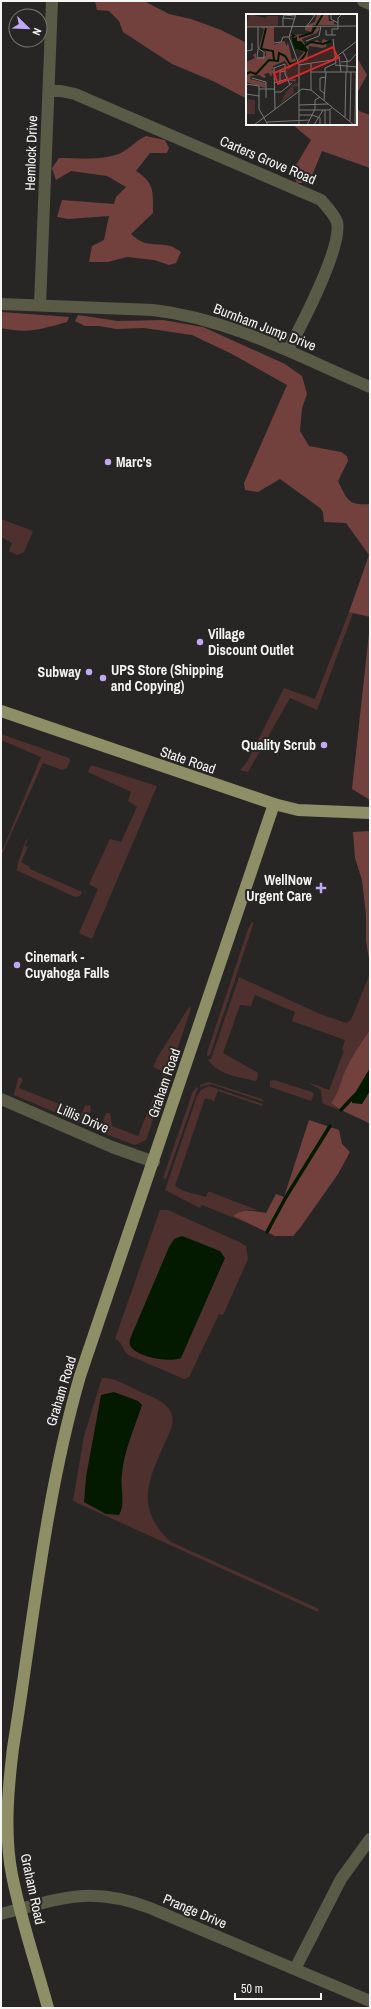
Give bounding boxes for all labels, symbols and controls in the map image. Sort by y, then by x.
north arrow [8,8,48,48]
inset map [246,14,357,125]
text: N [29,26,45,38]
street label: Hemlock Drive [21,115,41,191]
street label: Carters Grove Road [217,132,319,188]
street label: Burnham Jump Drive [211,299,319,355]
place label: Marc's [116,453,152,471]
marker: Marc's [103,457,113,467]
place label: Village Discount Outlet [208,625,294,659]
marker: Village Discount Outlet [195,637,205,647]
place label: UPS Store (Shipping and Copying) [111,661,223,695]
place label: Subway [38,663,82,681]
marker: Subway [84,667,94,677]
marker: UPS Store (Shipping and Copying) [98,673,108,683]
place label: Quality Scrub [241,736,316,754]
marker: Quality Scrub [319,740,329,750]
street label: State Road [158,742,218,778]
place label: WellNow Urgent Care [246,871,312,905]
marker: WellNow Urgent Care [315,882,327,894]
place label: Cinemark - Cuyahoga Falls [25,948,109,982]
marker: Cinemark - Cuyahoga Falls [12,960,22,970]
street label: Graham Road [144,1046,184,1120]
street label: Lillis Drive [55,1099,111,1137]
street label: Graham Road [42,1354,80,1428]
street label: Graham Road [17,1852,49,1926]
street label: Prange Drive [160,1890,230,1932]
scale bar [235,1975,321,2001]
text: 50 m [241,1981,263,1997]

